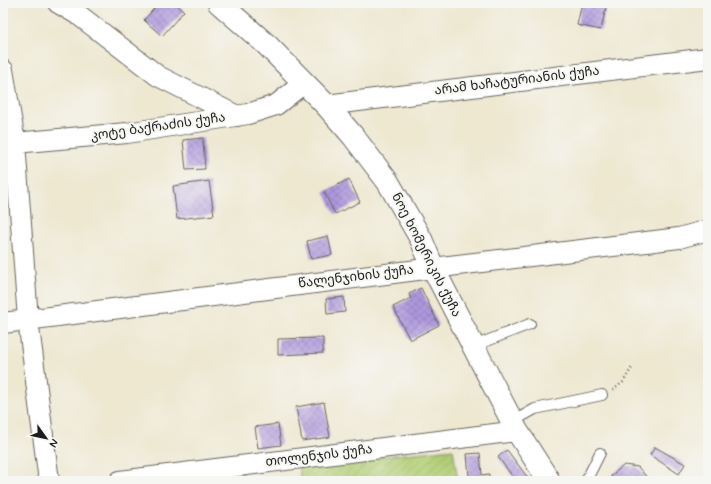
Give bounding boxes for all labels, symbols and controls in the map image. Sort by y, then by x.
street label: არამ ხაჩატურიანის ქუჩა [434,62,600,100]
street label: კოტე ბაქრაძის ქუჩა [89,109,227,145]
street label: ნოე ხომერიკის ქუჩა [387,190,465,320]
street label: წალენჯიხის ქუჩა [297,261,415,293]
north arrow [26,418,66,458]
text: N [46,436,61,450]
street label: თოლენჯის ქუჩა [264,441,374,471]

